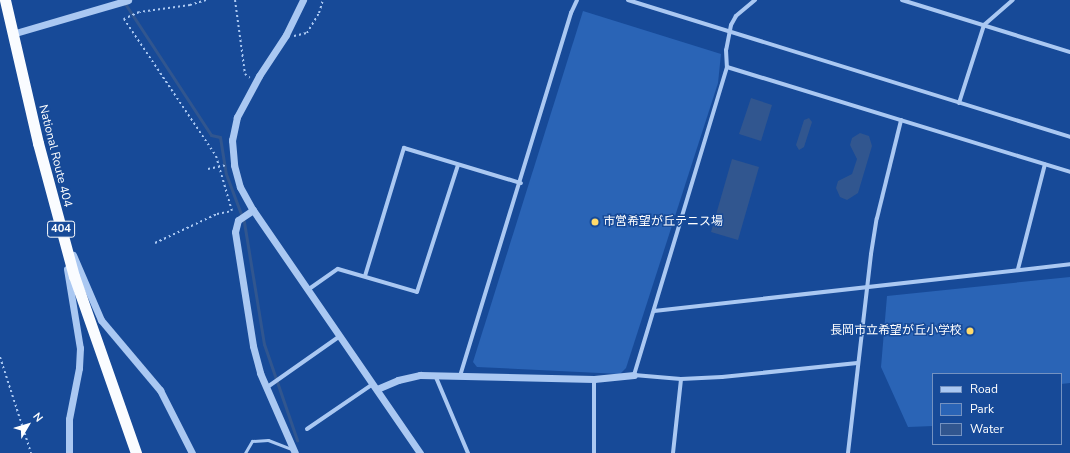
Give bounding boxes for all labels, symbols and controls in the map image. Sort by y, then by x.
street label: National Route 404 [35,103,75,209]
place label: 市営希望が丘テニス場 [603,215,723,229]
marker: 市営希望が丘テニス場 [590,217,600,227]
road number: 404 [47,220,75,238]
place label: 長岡市立希望が丘小学校 [830,324,962,338]
marker: 長岡市立希望が丘小学校 [965,326,975,336]
legend [932,373,1062,445]
text: Road [970,381,998,397]
text: Park [970,401,994,417]
north arrow [8,405,48,445]
text: N [29,409,46,425]
text: Water [970,421,1004,437]

